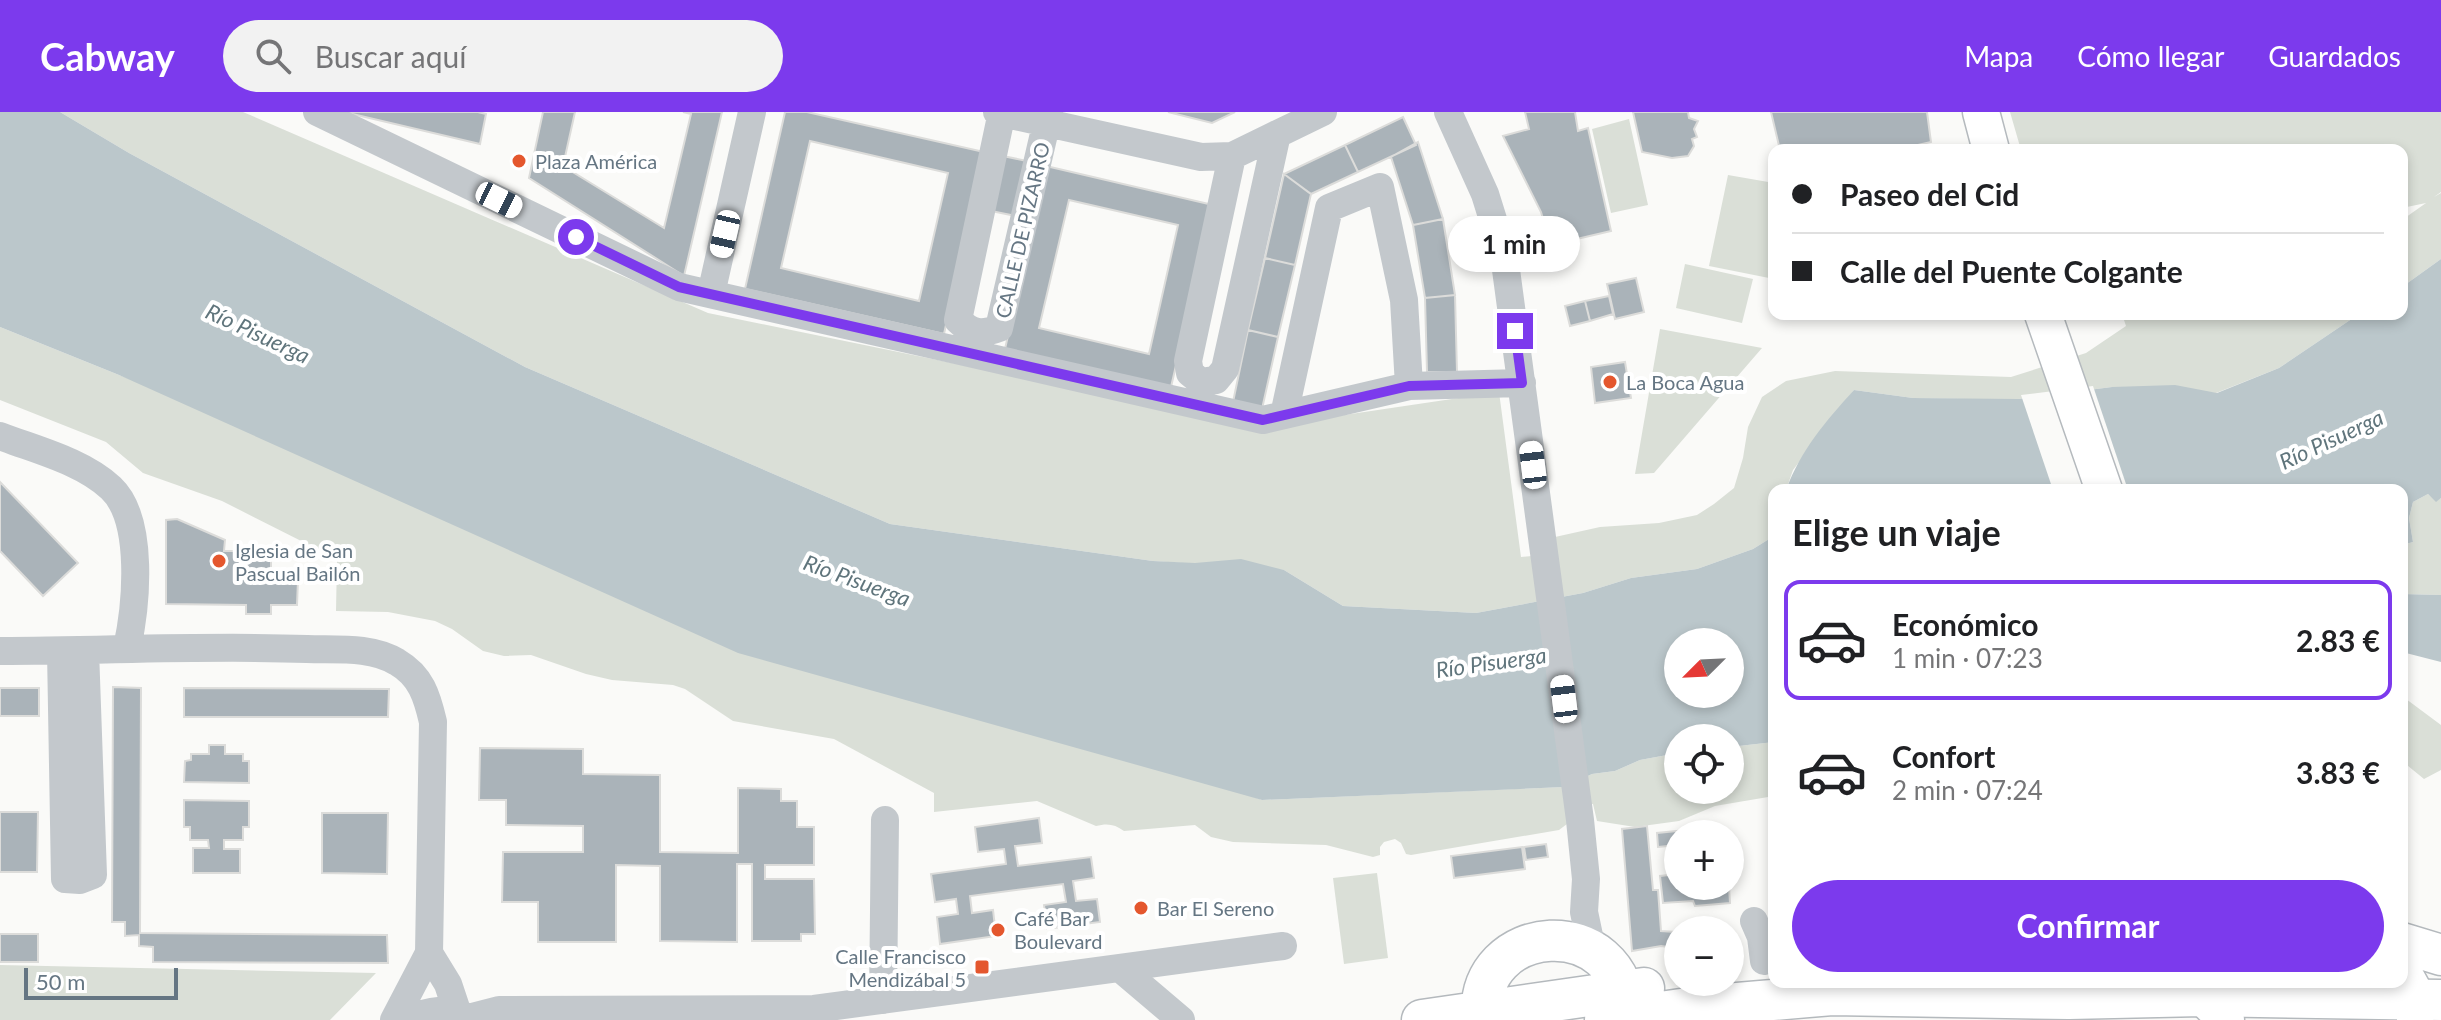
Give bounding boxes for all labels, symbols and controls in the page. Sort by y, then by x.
search box [223,20,783,92]
text: Cabway [40,33,175,79]
icon: search [251,34,295,78]
text: Buscar aquí [315,38,466,74]
text: Mapa [1964,39,2033,73]
text: Cómo llegar [2077,39,2224,73]
text: Guardados [2268,39,2401,73]
street label: CALLE DE PIZARRO [990,140,1054,320]
place label: Plaza América [535,149,657,173]
marker: Plaza América [510,152,528,170]
text: Paseo del Cid [1840,176,2019,212]
car [472,179,526,221]
car [708,208,742,260]
callout: 1 min [1449,215,1581,271]
route start [558,219,594,255]
text: 1 min [1482,228,1546,260]
text: Calle del Puente Colgante [1840,253,2183,289]
water label: Río Pisuerga [202,297,314,369]
route end [1497,313,1533,349]
place label: La Boca Agua [1626,370,1744,394]
marker: La Boca Agua [1601,373,1619,391]
water label: Río Pisuerga [2275,403,2387,475]
car [1518,440,1548,490]
text: Elige un viaje [1792,510,2001,554]
place label: Iglesia de San Pascual Bailón [235,538,361,585]
water label: Río Pisuerga [800,548,914,612]
marker: Iglesia de San Pascual Bailón [210,552,228,570]
icon: car [1796,604,1868,676]
text: Económico [1892,606,2038,642]
text: 2.83 € [2296,622,2380,658]
north arrow [1664,628,1744,708]
map controls [1664,628,1744,996]
water label: Río Pisuerga [1434,641,1548,683]
text: 1 min · 07:23 [1892,642,2043,674]
car [1549,674,1579,724]
button: locate [1664,724,1744,804]
icon: car [1796,736,1868,808]
text: Confort [1892,738,1995,774]
text: 3.83 € [2296,754,2380,790]
text: 2 min · 07:24 [1892,774,2043,806]
button: + [1664,820,1744,900]
button: Confirmar [1792,880,2384,972]
place label: Bar El Sereno [1157,896,1274,920]
marker: Bar El Sereno [1132,899,1150,917]
place label: Café Bar Boulevard [1014,906,1102,953]
button: − [1664,916,1744,996]
marker: Café Bar Boulevard [989,921,1007,939]
place label: Calle Francisco Mendizábal 5 [835,944,966,991]
marker: Calle Francisco Mendizábal 5 [973,958,991,976]
scale bar [24,964,178,1000]
text: 50 m [36,968,85,995]

